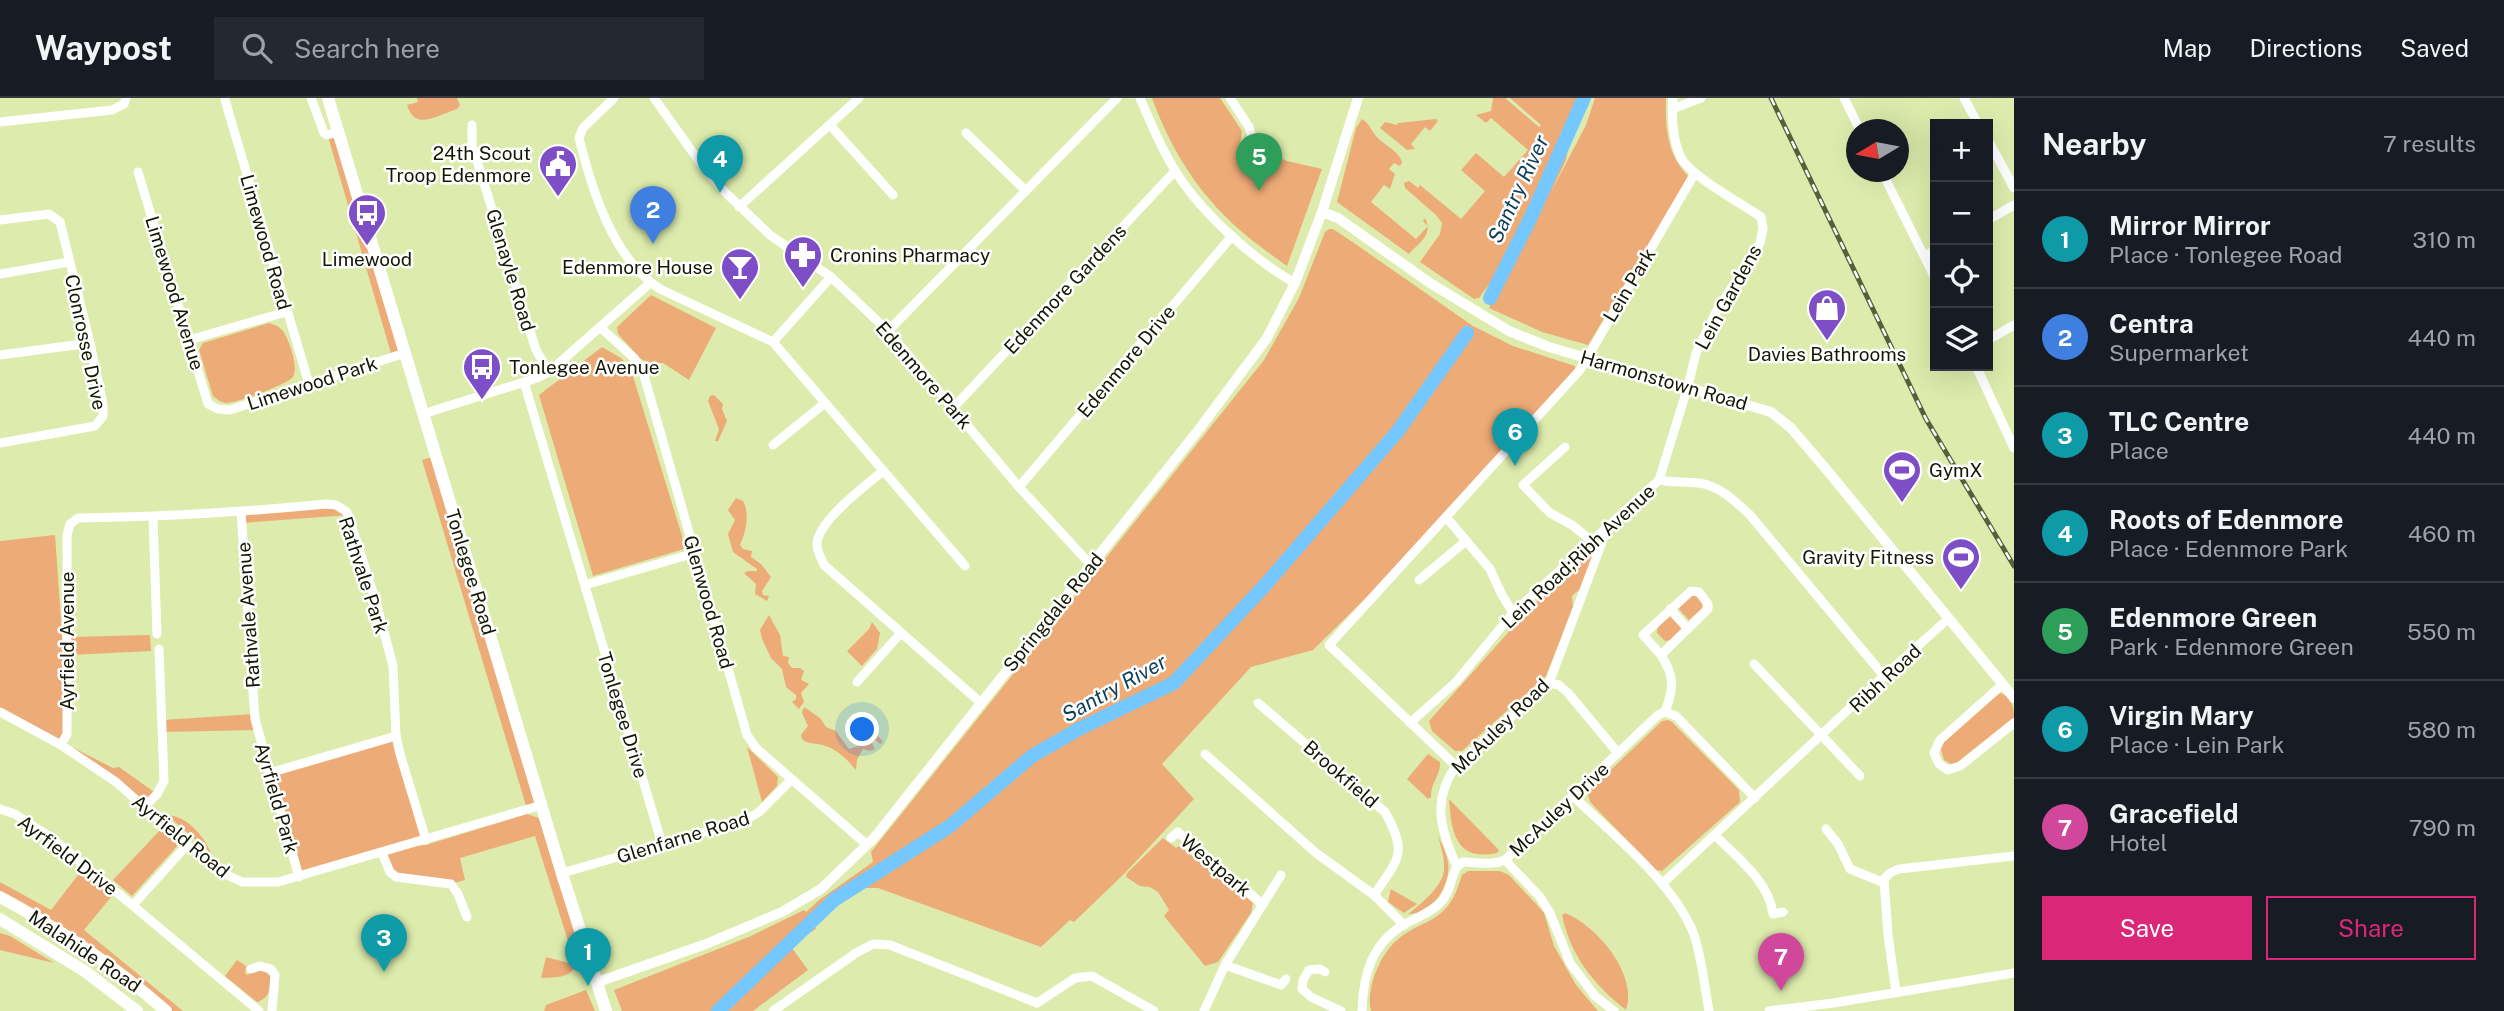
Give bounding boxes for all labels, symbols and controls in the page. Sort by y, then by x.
search box [214,17,704,80]
text: Waypost [35,29,172,67]
icon: search [238,29,276,67]
text: Search here [294,33,440,64]
text: Map [2163,34,2212,62]
text: Directions [2250,34,2362,62]
text: Saved [2400,34,2469,62]
north arrow [1846,119,1909,182]
map controls [1930,119,1993,371]
button: + [1930,119,1993,182]
text: Nearby [2042,126,2146,162]
water label: Santry River [1482,130,1554,247]
text: 7 results [2383,130,2476,157]
pin: 5 [1236,133,1282,191]
pin: 4 [697,135,743,193]
place label: 24th Scout Troop Edenmore [386,142,531,186]
public building icon: 24th Scout Troop Edenmore [537,143,579,198]
street label: Limewood Road [236,172,296,312]
button: − [1930,182,1993,245]
pin: 2 [630,186,676,244]
bus stop icon: Limewood [346,192,388,247]
street label: Glenayle Road [482,206,540,334]
text: Mirror Mirror [2109,210,2271,241]
street label: Limewood Avenue [141,213,209,373]
street label: Edenmore Gardens [999,220,1131,358]
text: 1 [2060,226,2070,253]
text: 310 m [2413,226,2476,253]
pharmacy icon: Cronins Pharmacy [782,234,824,289]
street label: Lein Gardens [1690,241,1766,353]
text: Place · Tonlegee Road [2109,241,2342,268]
place label: Cronins Pharmacy [830,244,990,266]
street label: Lein Park [1598,244,1660,326]
button: locate [1930,245,1993,308]
bar icon: Edenmore House [719,246,761,301]
place label: Limewood [322,248,412,270]
place label: Edenmore House [562,256,713,278]
street label: Clonrosse Drive [61,272,111,412]
shop icon: Davies Bathrooms [1806,287,1848,342]
street label: Edenmore Drive [1073,300,1179,422]
button: layers [1930,308,1993,371]
text: Centra [2109,308,2194,339]
street label: Edenmore Park [871,317,977,433]
text: 2 [2058,324,2072,351]
text: 440 m [2408,324,2476,351]
text: Supermarket [2109,339,2249,366]
place label: Davies Bathrooms [1748,343,1906,365]
bus stop icon: Tonlegee Avenue [461,346,503,401]
street label: Harmonstown Road [1578,346,1750,414]
street label: Limewood Park [244,352,380,414]
place label: Tonlegee Avenue [509,356,659,378]
text: TLC Centre [2109,406,2249,437]
pin: 6 [1492,408,1538,466]
text: 3 [2057,422,2073,449]
text: 440 m [2408,422,2476,449]
text: Place [2109,437,2169,464]
sports icon: GymX [1881,449,1923,504]
place label: GymX [1929,459,1983,481]
street label: Lein Road;Ribh Avenue [1497,479,1659,633]
text: Roots of Edenmore [2109,504,2343,535]
street label: Tonlegee Road [441,507,501,637]
street label: Rathvale Park [335,514,393,637]
text: 4 [2057,520,2073,547]
text: 460 m [2408,520,2476,547]
street label: Glenwood Road [679,533,739,671]
text: Place · Edenmore Park [2109,535,2348,562]
sports icon: Gravity Fitness [1940,536,1982,591]
street label: Rathvale Avenue [232,541,264,689]
place label: Gravity Fitness [1802,546,1934,568]
street label: Springdale Road [998,548,1108,676]
street label: Ayrfield Avenue [56,571,78,711]
text: Edenmore Green [2109,602,2317,633]
text: 5 [2057,618,2073,645]
text: 550 m [2407,618,2476,645]
text: Park · Edenmore Green [2109,633,2354,660]
street label: Ribh Road [1845,639,1925,717]
water label: Santry River [1057,648,1172,727]
street label: Tonlegee Drive [593,649,653,781]
street label: McAuley Road [1447,674,1553,778]
text: Virgin Mary [2109,700,2254,731]
your location [845,712,879,746]
text: 6 [2057,716,2073,743]
text: 580 m [2407,716,2476,743]
text: Place · Lein Park [2109,731,2284,758]
street label: Brookfield [1299,736,1383,812]
street label: Ayrfield Park [251,740,303,856]
street label: McAuley Drive [1505,757,1613,861]
street label: Ayrfield Road [128,790,234,882]
text: Gracefield [2109,798,2238,829]
street label: Glenfarne Road [614,806,752,868]
street label: Ayrfield Drive [14,810,122,900]
text: 7 [2058,814,2072,841]
text: 790 m [2409,814,2476,841]
street label: Westpark [1177,829,1256,901]
text: Hotel [2109,829,2168,856]
button: Save [2042,896,2252,960]
button: Share [2266,896,2476,960]
street label: Malahide Road [25,905,145,997]
pin: 3 [361,914,407,972]
pin: 1 [565,928,611,986]
pin: 7 [1758,933,1804,991]

